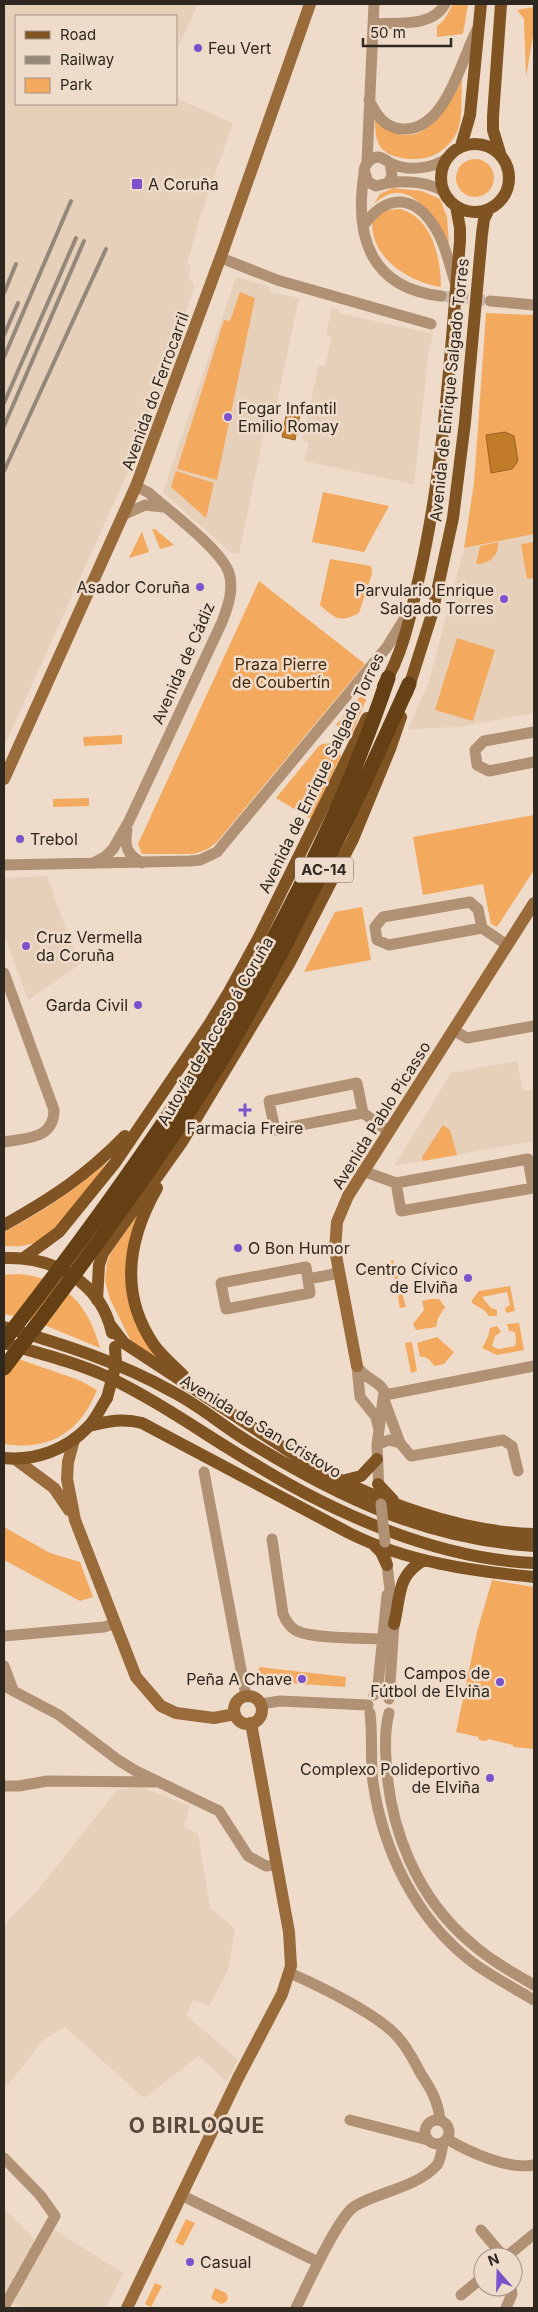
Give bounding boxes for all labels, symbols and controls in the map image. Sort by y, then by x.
legend [15,15,178,105]
scale bar [363,15,450,47]
text: 50 m [370,23,406,42]
text: Road [60,25,96,44]
place label: Feu Vert [208,38,271,58]
marker: Feu Vert [192,42,204,54]
text: Railway [60,50,115,69]
text: Park [60,75,93,94]
place label: A Coruña [148,174,219,194]
marker: A Coruña [130,177,144,191]
street label: Avenida de Enrique Salgado Torres [425,257,473,523]
street label: Avenida do Ferrocarril [117,309,193,473]
place label: Fogar Infantil Emilio Romay [238,398,339,436]
marker: Fogar Infantil Emilio Romay [222,411,234,423]
place label: Asador Coruña [76,577,190,597]
place label: Parvulario Enrique Salgado Torres [355,580,494,618]
marker: Asador Coruña [194,581,206,593]
marker: Parvulario Enrique Salgado Torres [498,593,510,605]
street label: Avenida de Cádiz [147,599,219,727]
street label: Avenida de Enrique Salgado Torres [254,650,388,896]
park label: Praza Pierre de Coubertín [232,654,330,692]
place label: Trebol [30,829,78,849]
marker: Trebol [14,833,26,845]
road number: AC-14 [295,858,353,882]
place label: Cruz Vermella da Coruña [36,927,142,965]
street label: Autovía de Acceso á Coruña [153,933,277,1129]
marker: Cruz Vermella da Coruña [20,940,32,952]
place label: Garda Civil [46,995,128,1015]
marker: Garda Civil [132,999,144,1011]
street label: Avenida Pablo Picasso [327,1037,435,1193]
marker: Farmacia Freire [239,1104,251,1116]
place label: Farmacia Freire [187,1118,303,1138]
place label: O Bon Humor [248,1238,350,1258]
marker: O Bon Humor [232,1242,244,1254]
place label: Centro Cívico de Elviña [355,1259,458,1297]
marker: Centro Cívico de Elviña [462,1272,474,1284]
street label: Avenida de San Cristovo [177,1370,345,1482]
place label: Campos de Fútbol de Elviña [370,1663,490,1701]
place label: Peña A Chave [186,1669,292,1689]
marker: Peña A Chave [296,1673,308,1685]
marker: Campos de Fútbol de Elviña [494,1676,506,1688]
place label: Complexo Polideportivo de Elviña [300,1759,480,1797]
marker: Complexo Polideportivo de Elviña [484,1772,496,1784]
district label: O BIRLOQUE [129,2113,265,2138]
north arrow [473,2247,523,2297]
text: N [485,2250,501,2269]
place label: Casual [200,2252,251,2272]
marker: Casual [184,2256,196,2268]

